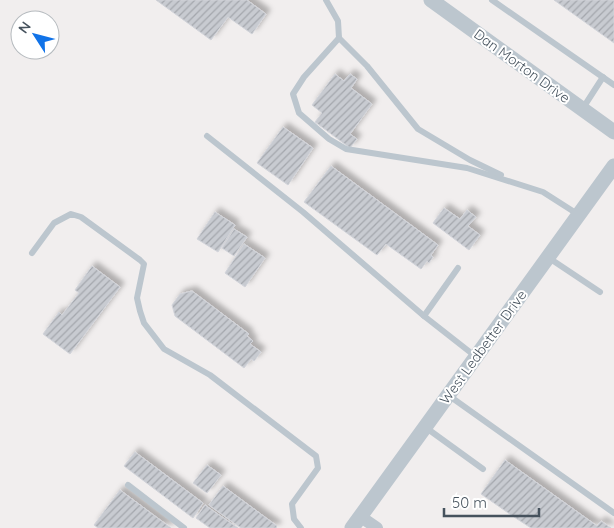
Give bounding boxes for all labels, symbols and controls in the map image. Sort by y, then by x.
north arrow [10,10,60,60]
text: N [14,18,35,37]
street label: Dan Morton Drive [470,25,574,107]
street label: West Ledbetter Drive [436,286,531,408]
scale bar [444,486,539,518]
text: 50 m [452,493,487,512]

